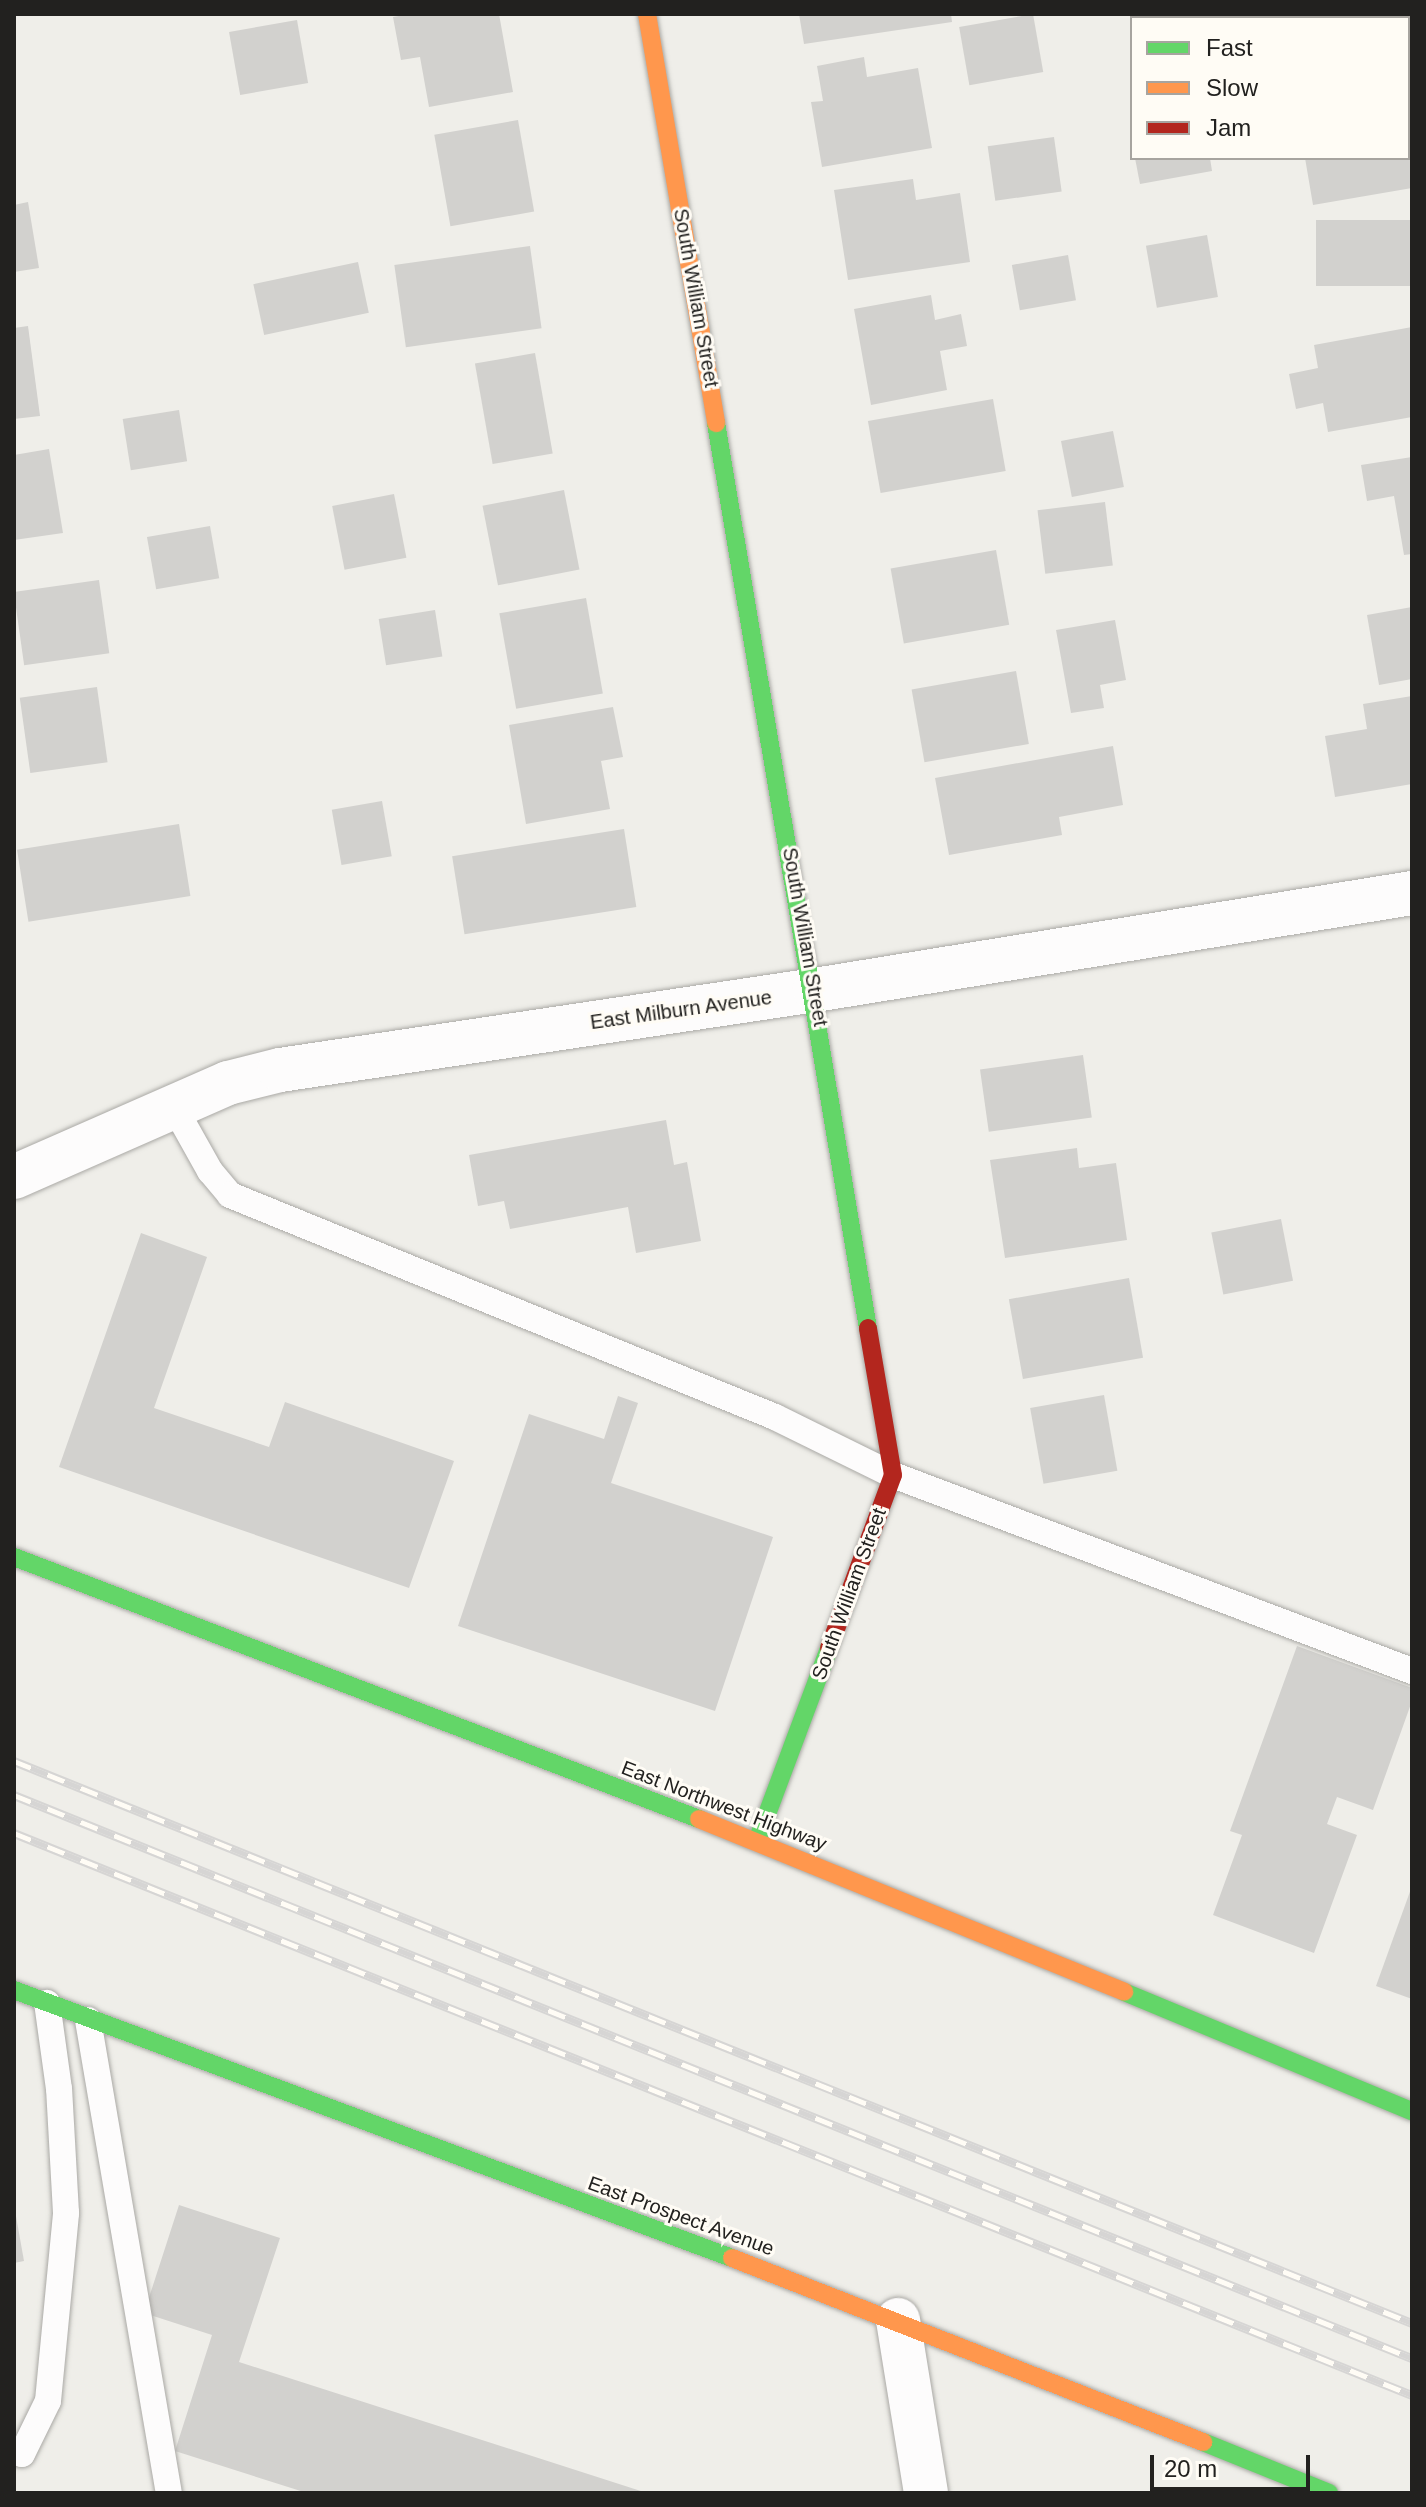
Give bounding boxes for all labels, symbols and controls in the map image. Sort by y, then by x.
legend [1130,16,1410,160]
text: Fast [1206,34,1253,61]
text: Slow [1206,74,1258,101]
text: Jam [1206,114,1251,141]
street label: South William Street [668,207,724,389]
street label: South William Street [777,846,833,1028]
street label: East Milburn Avenue [588,985,774,1035]
street label: South William Street [807,1505,891,1683]
street label: East Northwest Highway [618,1756,830,1856]
street label: East Prospect Avenue [584,2171,778,2261]
scale bar [1154,2439,1314,2489]
text: 20 m [1164,2455,1217,2482]

